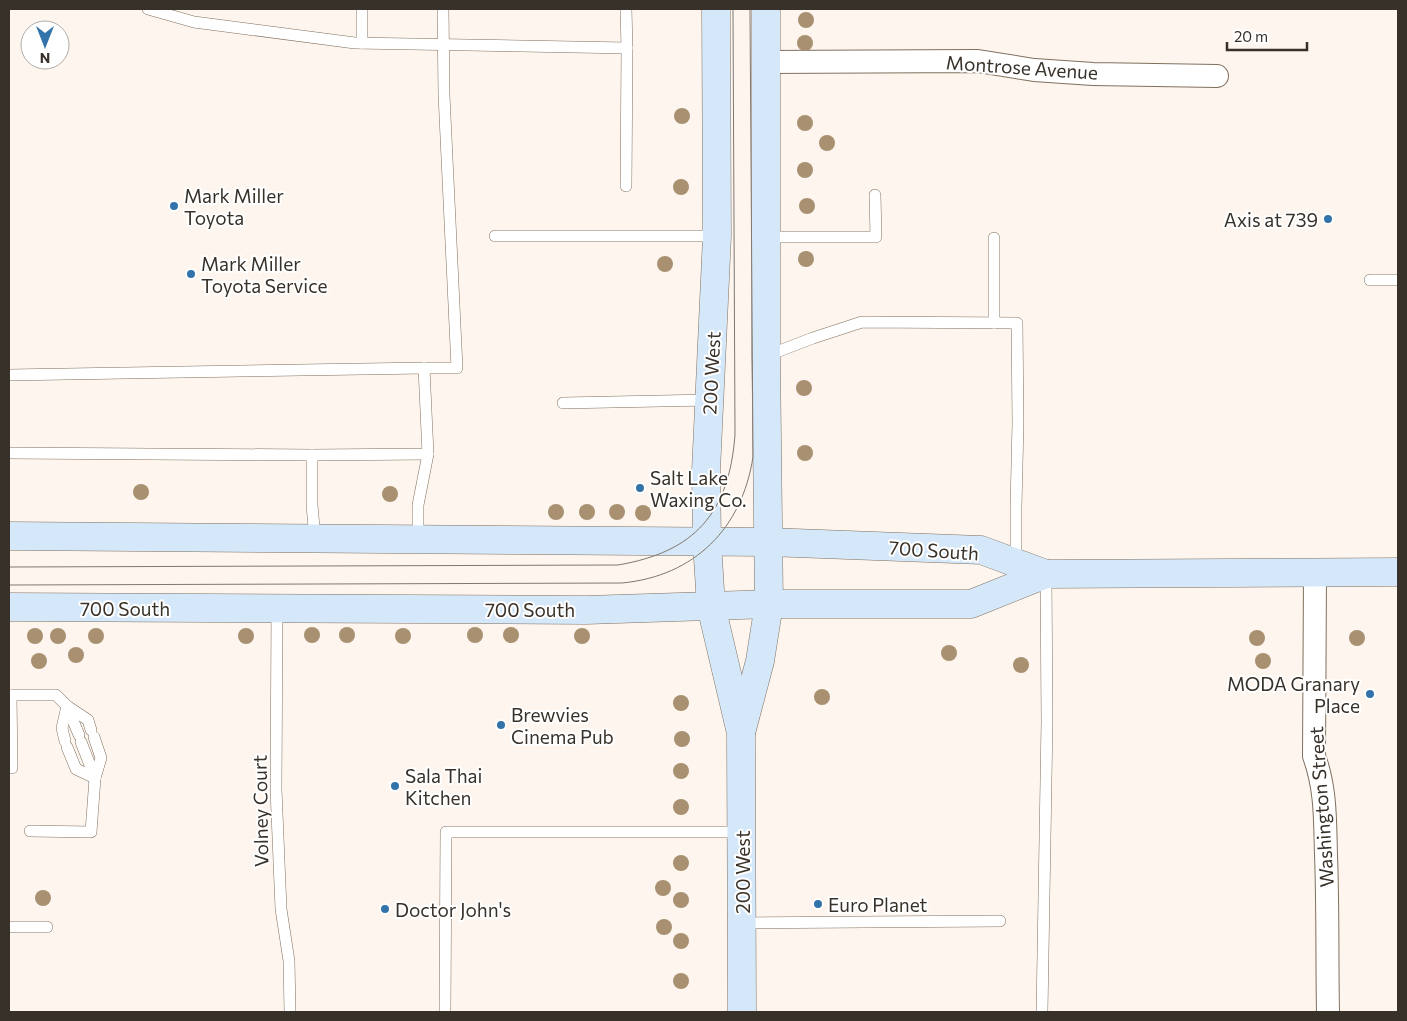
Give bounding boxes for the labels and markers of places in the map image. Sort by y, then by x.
place label: Mark Miller Toyota [184,184,284,229]
marker: Mark Miller Toyota [168,200,180,212]
place label: Axis at 739 [1224,208,1318,231]
marker: Axis at 739 [1322,213,1334,225]
place label: Mark Miller Toyota Service [201,252,328,297]
marker: Mark Miller Toyota Service [185,268,197,280]
place label: Salt Lake Waxing Co. [650,466,747,511]
marker: Salt Lake Waxing Co. [634,482,646,494]
place label: MODA Granary Place [1227,672,1360,717]
marker: MODA Granary Place [1364,688,1376,700]
place label: Brewvies Cinema Pub [511,703,614,748]
marker: Brewvies Cinema Pub [495,719,507,731]
place label: Sala Thai Kitchen [405,764,482,809]
marker: Sala Thai Kitchen [389,780,401,792]
place label: Euro Planet [828,893,928,916]
place label: Doctor John's [395,898,511,921]
marker: Euro Planet [812,898,824,910]
marker: Doctor John's [379,903,391,915]

